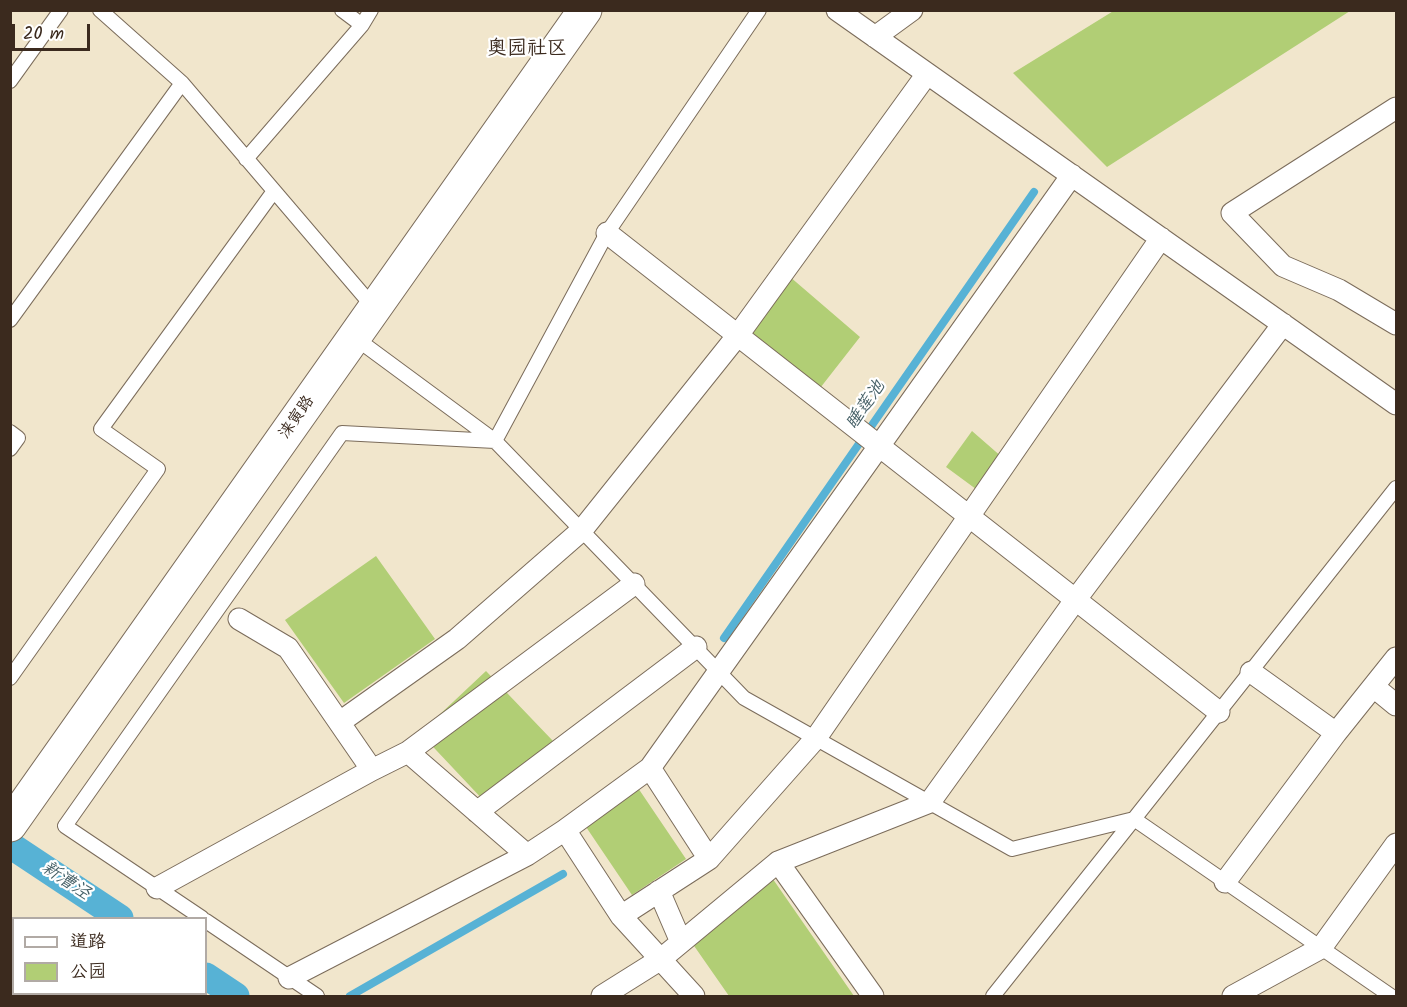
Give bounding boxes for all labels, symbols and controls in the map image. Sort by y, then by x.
scale bar [15,12,93,50]
text: 20 m [23,20,64,49]
district label: 奥园社区 [487,39,567,63]
water label: 睡莲池 [843,378,891,434]
street label: 涞寅路 [276,393,320,443]
water label: 新漕泾 [37,858,93,906]
legend [12,917,207,995]
text: 道路 [70,928,106,957]
text: 公园 [70,958,106,987]

